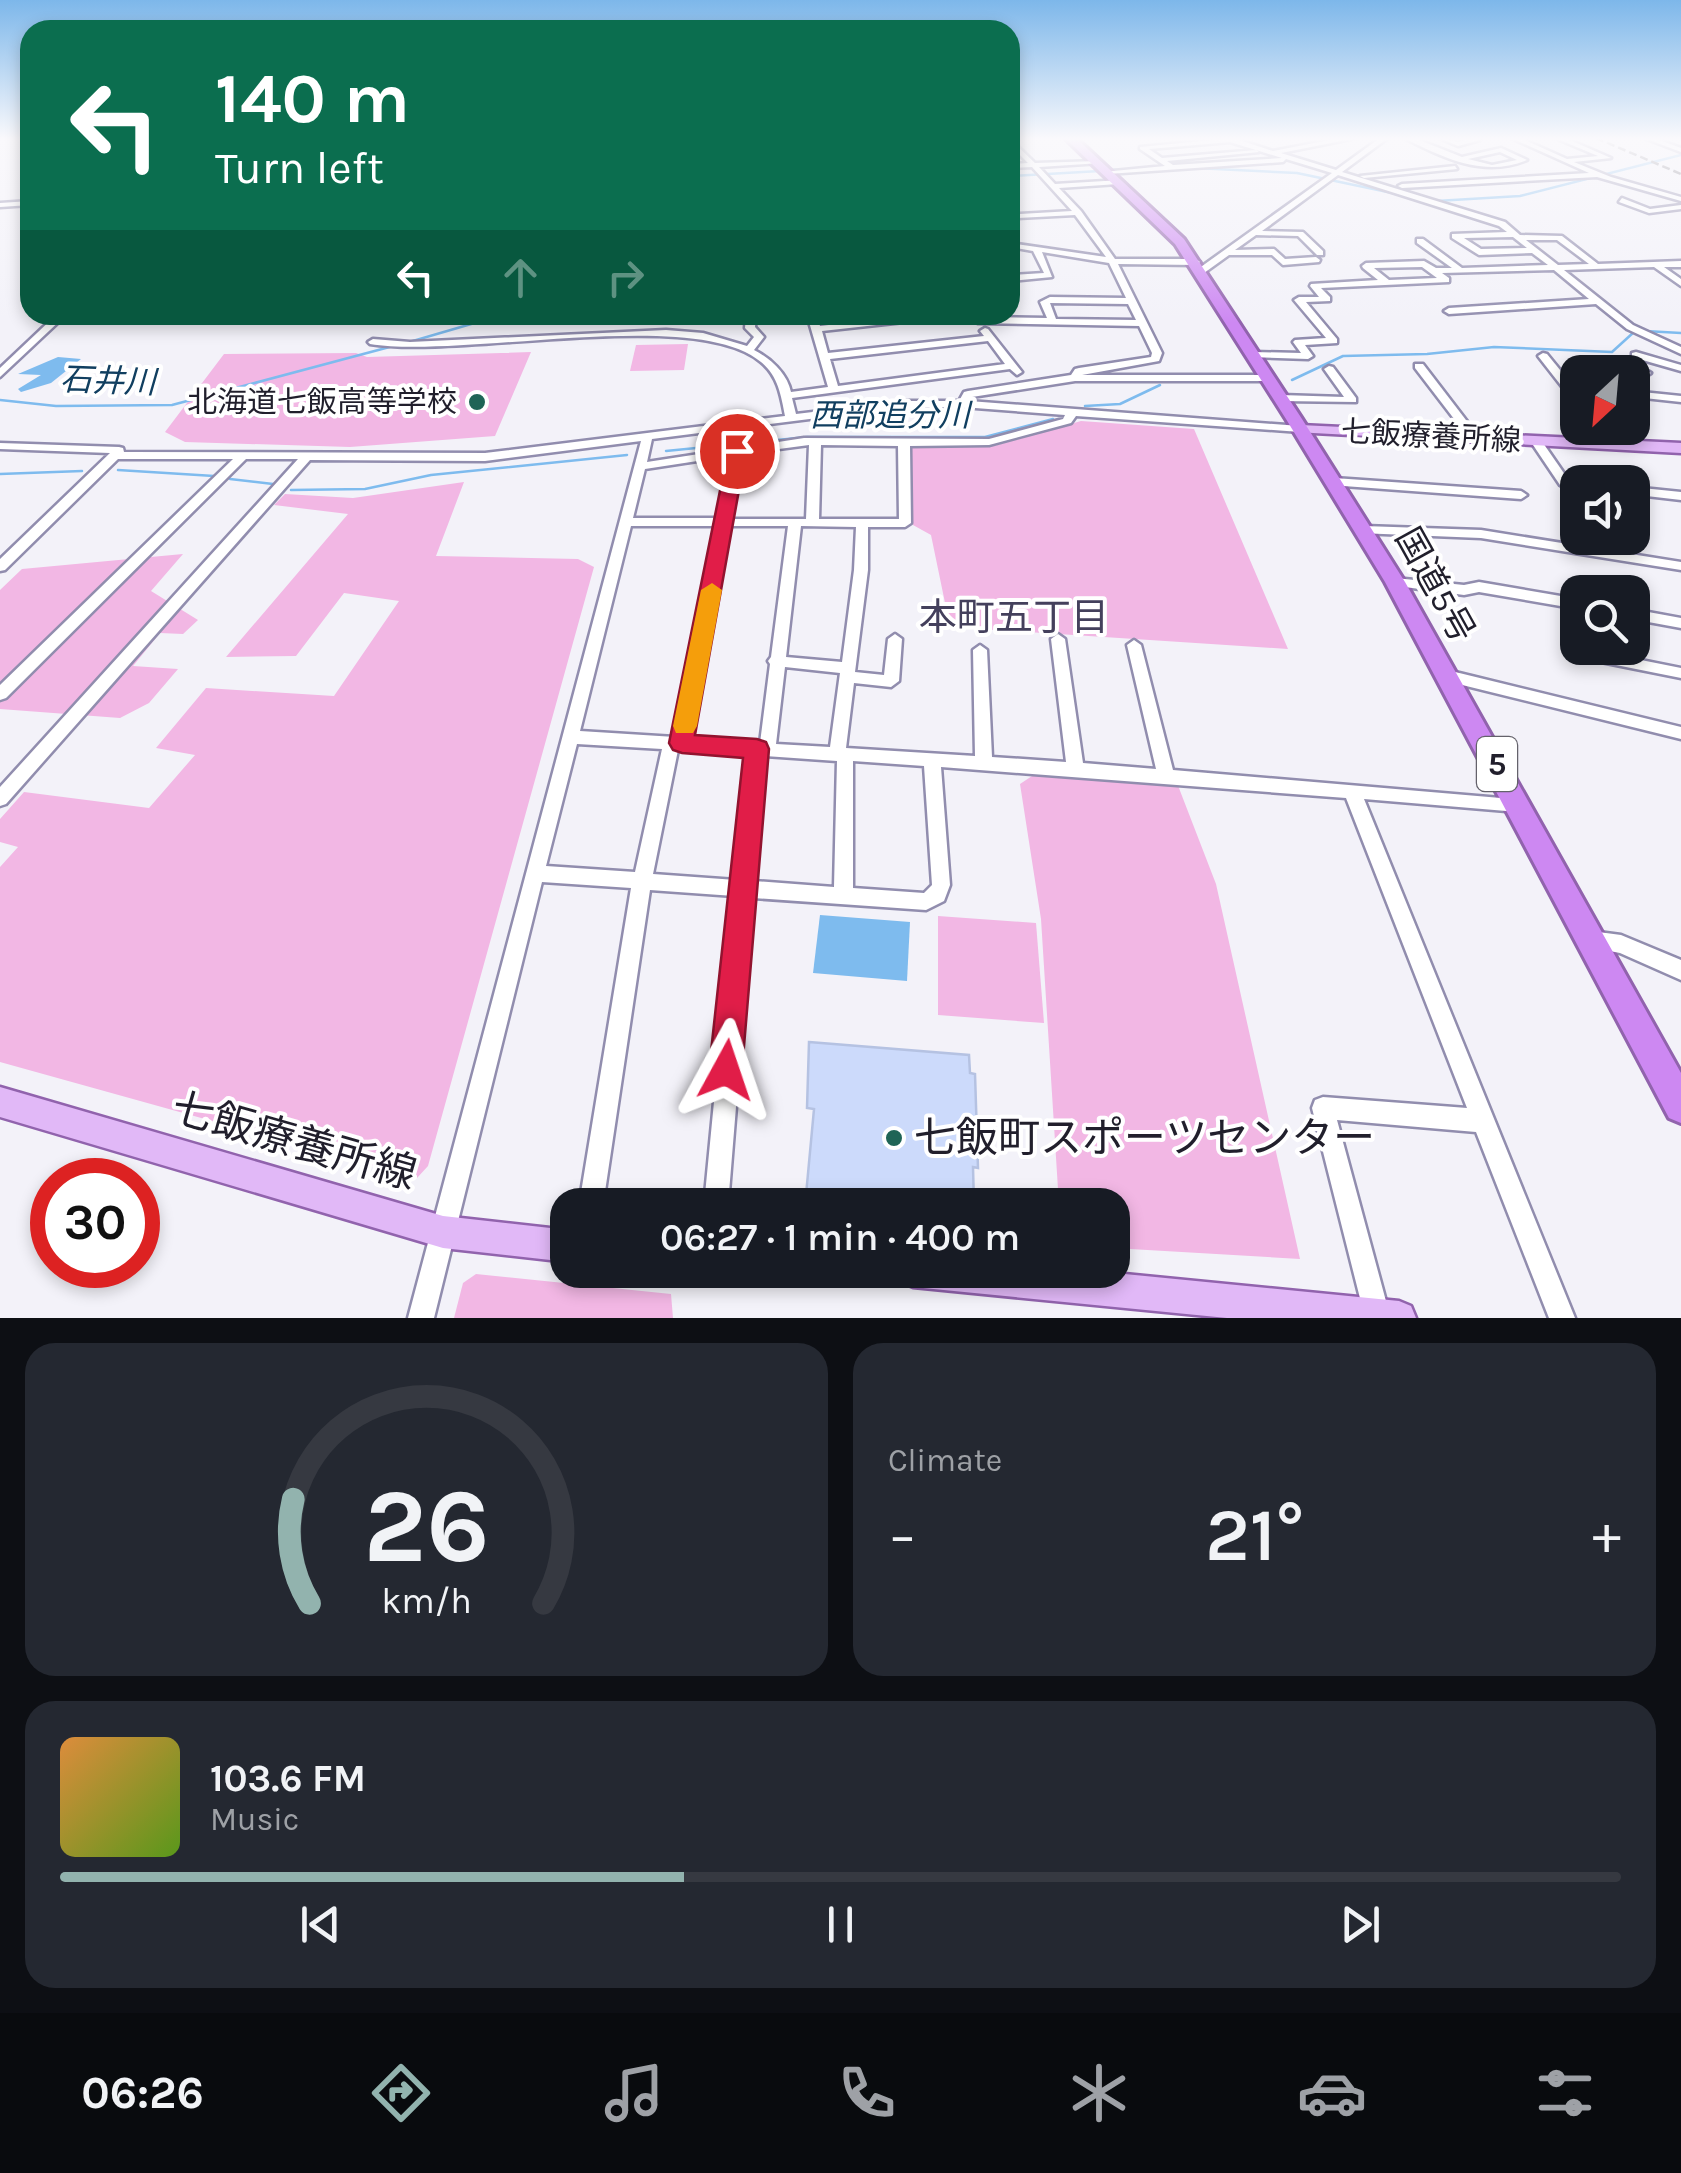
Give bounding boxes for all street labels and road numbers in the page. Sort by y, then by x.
street label: 七飯療養所線 [1340,413,1522,459]
street label: 国道5号 [1387,521,1483,649]
road number: 5 [1477,737,1517,791]
street label: 七飯療養所線 [166,1082,422,1200]

